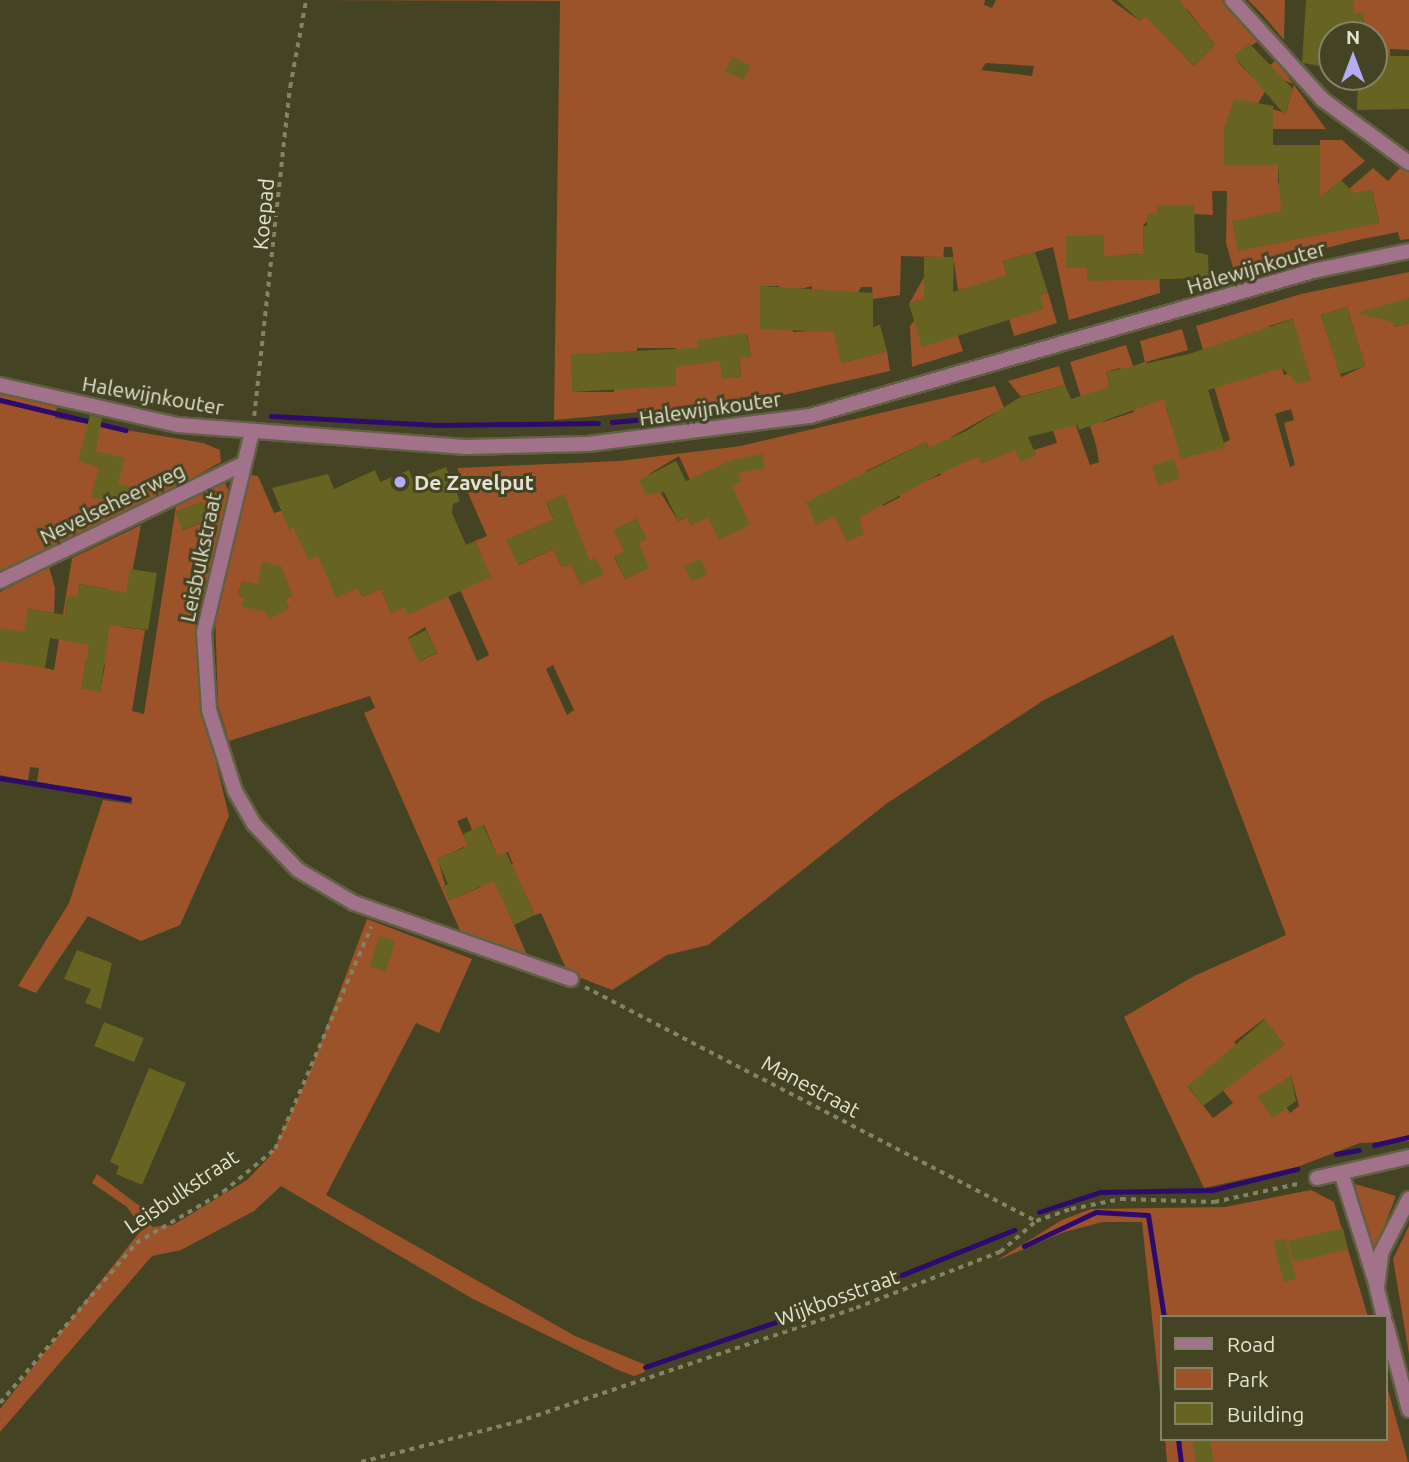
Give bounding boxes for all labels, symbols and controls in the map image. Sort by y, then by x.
north arrow [1318,21,1388,91]
text: N [1346,26,1360,48]
street label: Koepad [247,177,279,251]
street label: Halewijnkouter [1184,235,1328,299]
street label: Halewijnkouter [80,370,226,420]
street label: Halewijnkouter [637,386,783,430]
street label: Nevelseheerweg [35,457,189,549]
place label: De Zavelput [414,469,534,495]
marker: De Zavelput [392,474,408,490]
street label: Leisbulkstraat [174,490,226,624]
street label: Manestraat [758,1050,864,1122]
street label: Leisbulkstraat [119,1144,243,1238]
street label: Wijkbosstraat [772,1263,902,1331]
legend [1160,1315,1388,1441]
text: Road [1227,1332,1275,1356]
text: Park [1227,1367,1269,1391]
text: Building [1227,1402,1304,1426]

